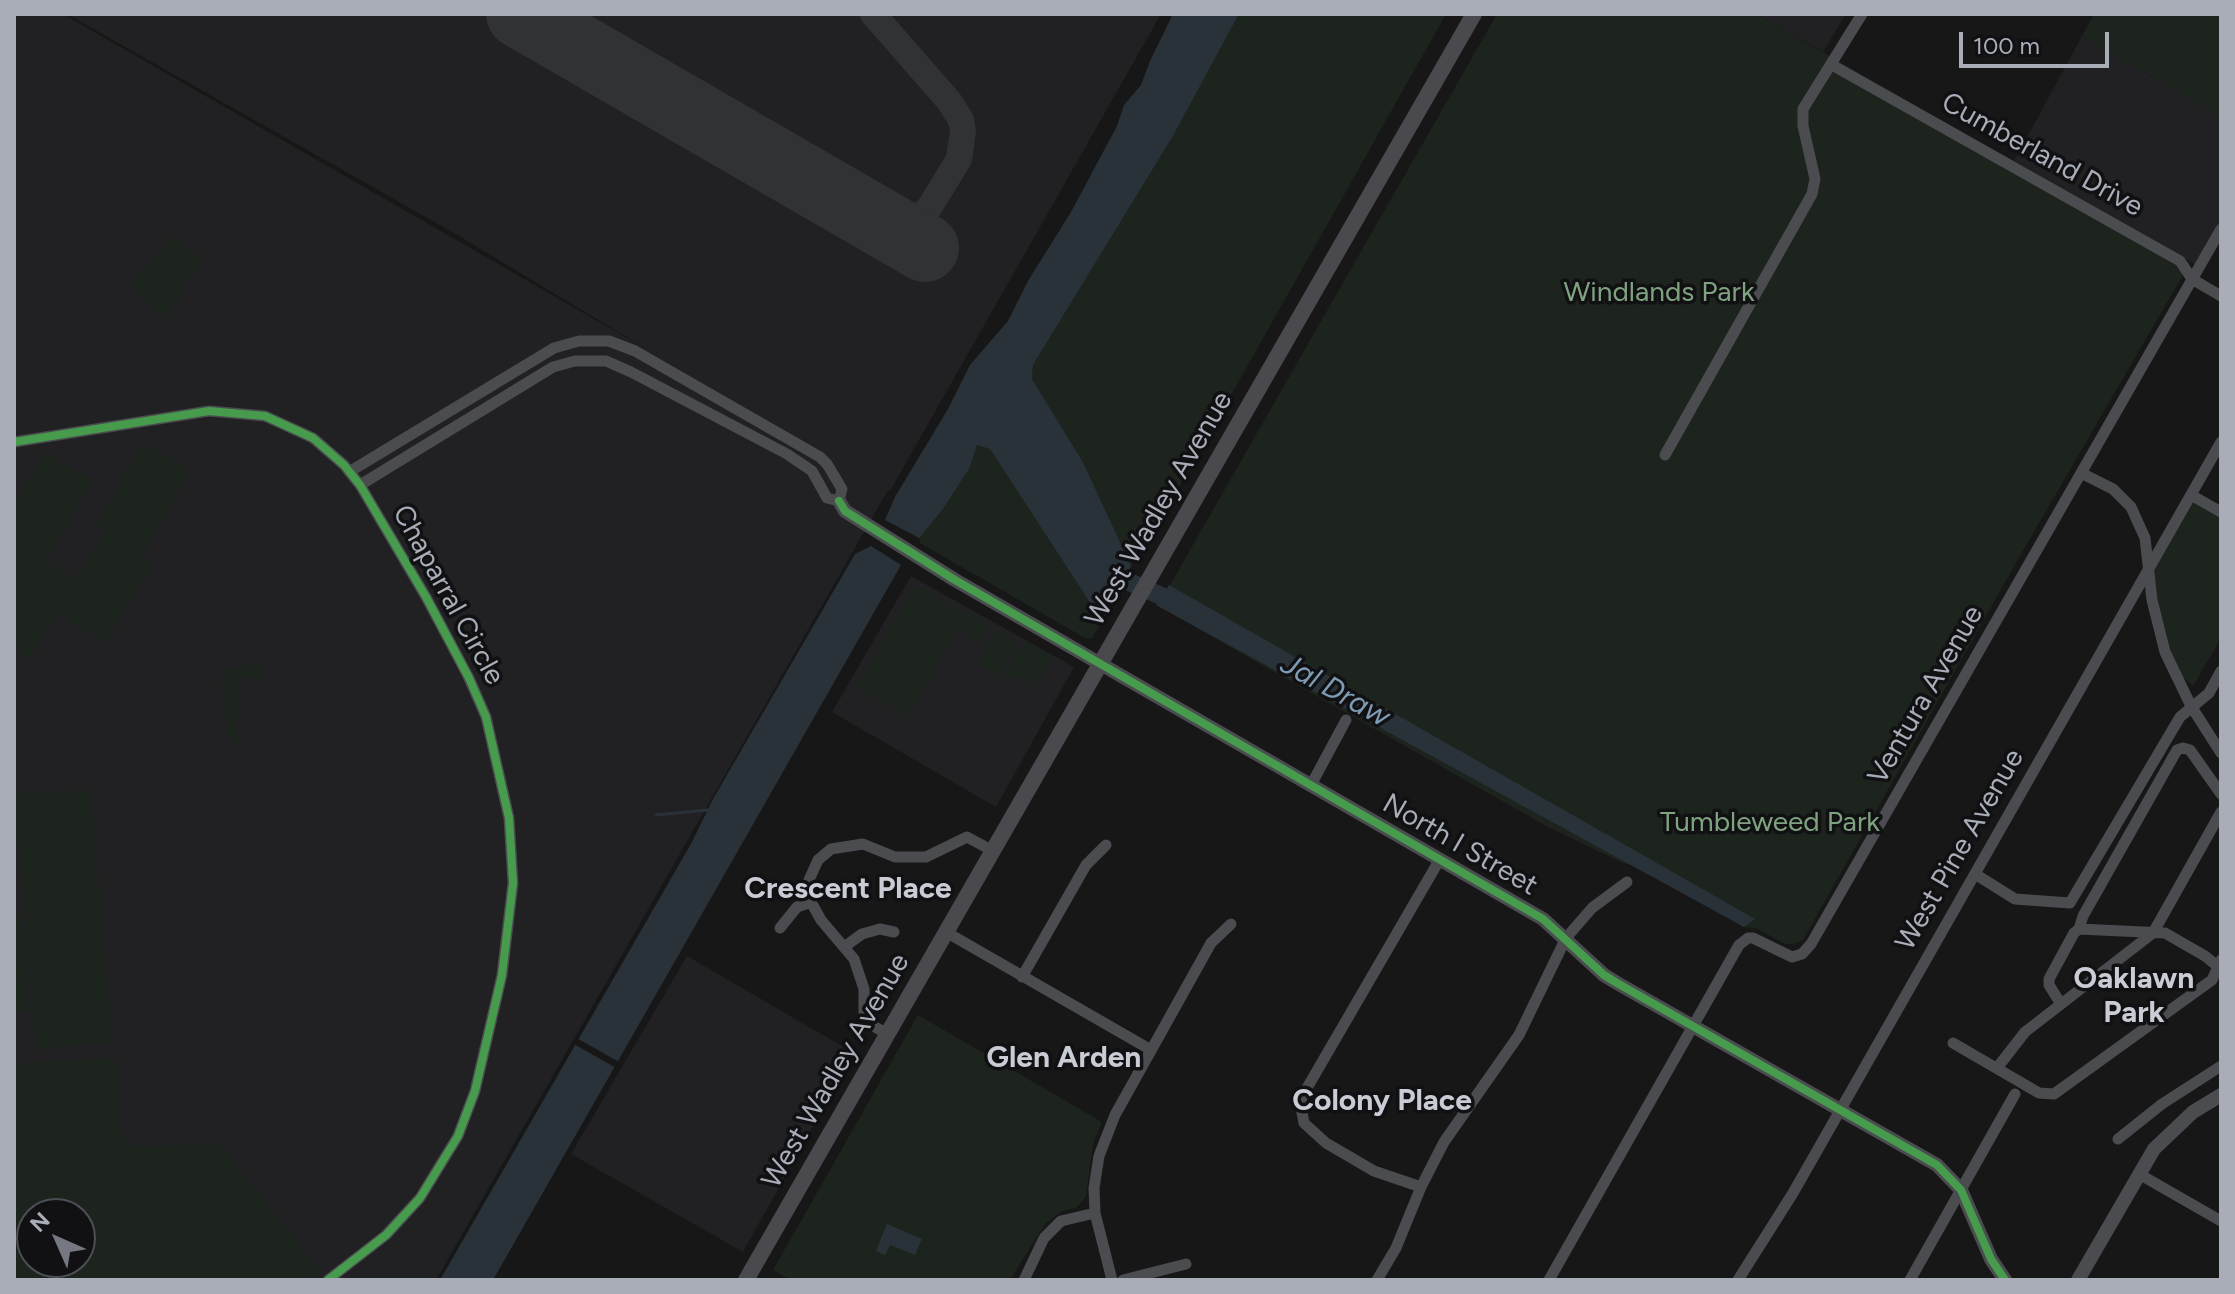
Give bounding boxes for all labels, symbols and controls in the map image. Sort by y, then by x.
scale bar [1963,16,2113,66]
text: 100 m [1973,31,2040,60]
street label: Cumberland Drive [1935,86,2149,224]
park label: Windlands Park [1563,276,1755,310]
street label: West Wadley Avenue [1078,386,1240,632]
street label: Chaparral Circle [385,499,511,691]
street label: Ventura Avenue [1861,600,1991,790]
water label: Jal Draw [1274,646,1396,736]
street label: West Pine Avenue [1889,743,2031,957]
street label: North I Street [1377,787,1543,903]
park label: Tumbleweed Park [1660,806,1880,840]
district label: Crescent Place [744,871,952,907]
street label: West Wadley Avenue [755,948,917,1194]
district label: Oaklawn Park [2074,961,2194,1032]
district label: Glen Arden [987,1040,1141,1076]
district label: Colony Place [1292,1083,1472,1119]
north arrow [16,1198,96,1278]
text: N [25,1207,56,1238]

